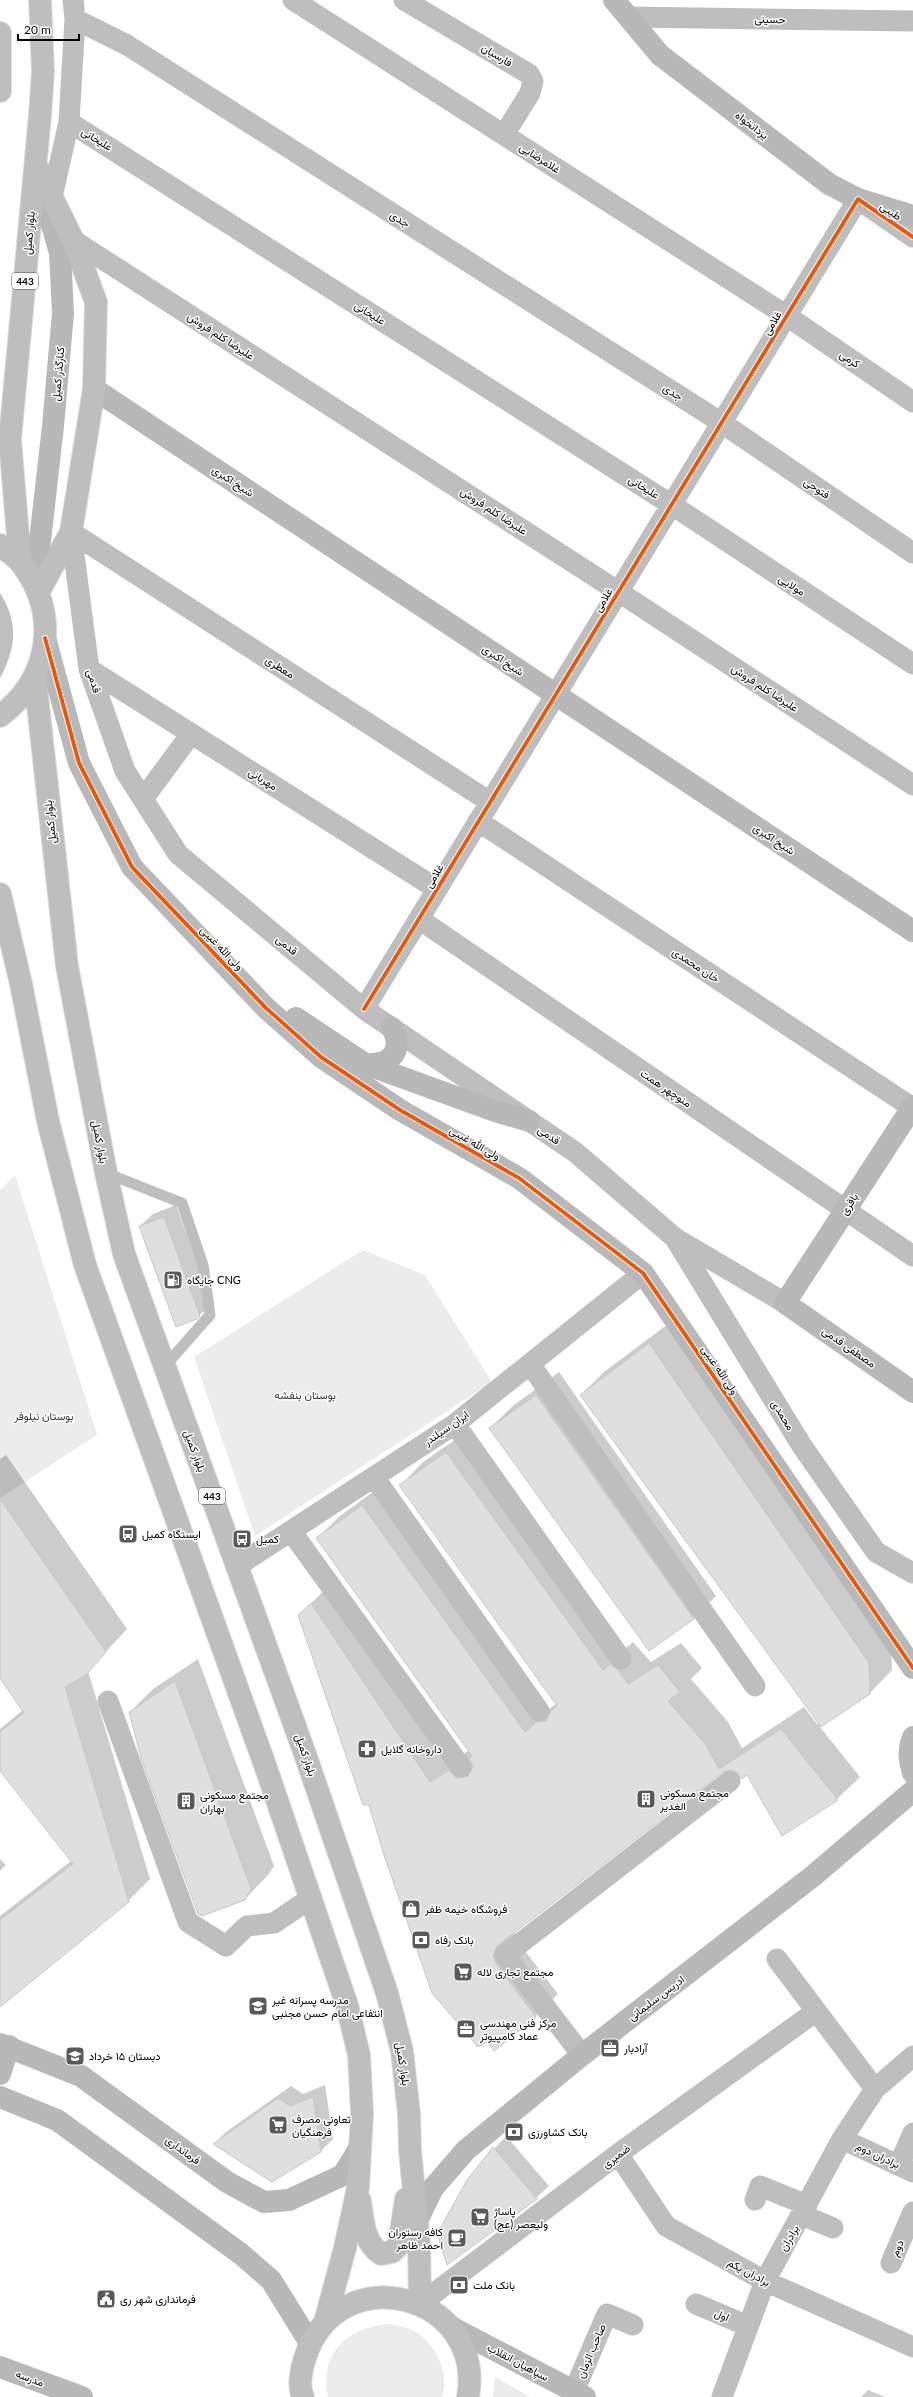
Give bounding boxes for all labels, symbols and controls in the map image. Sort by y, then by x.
street label: حسینی [754,12,786,26]
scale bar [18,16,79,42]
text: 20 m [24,22,51,37]
street label: فارسیان [479,40,515,70]
street label: یزدانخواه [733,108,772,142]
street label: علیخانی [79,124,115,154]
street label: غلامرضایی [517,140,563,176]
street label: طیبی [878,199,904,223]
street label: جدی [387,208,413,230]
street label: بلوار کمیل [20,211,38,255]
road number: 443 [12,273,38,289]
street label: علیخانی [352,298,388,328]
street label: غلامی [759,308,785,338]
street label: علیرضا کلم فروش [184,309,257,364]
street label: کنارگذر کمیل [49,346,67,402]
street label: کرمی [837,347,863,371]
street label: جدی [660,381,686,403]
street label: شیخ اکبری [209,462,257,501]
street label: علیخانی [626,472,662,502]
street label: فتوحی [801,474,833,502]
street label: علیرضا کلم فروش [457,484,530,539]
street label: مولایی [776,571,808,599]
street label: غلامی [590,585,616,615]
street label: شیخ اکبری [479,641,527,680]
street label: معطری [263,653,297,682]
street label: علیرضا کلم فروش [728,661,801,716]
street label: قدمی [84,667,104,695]
street label: مهربانی [246,765,280,793]
street label: بلوار کمیل [41,800,59,844]
street label: شیخ اکبری [750,820,798,859]
street label: غلامی [421,861,447,891]
street label: ولی الله غیبی [197,923,247,973]
street label: قدمی [273,932,301,958]
street label: خان محمدی [670,944,722,986]
street label: منوچهر همت [637,1066,694,1111]
street label: بلوار کمیل [89,1119,111,1165]
street label: قدمی [535,1122,563,1148]
street label: ولی الله غیبی [447,1123,503,1163]
street label: باقری [837,1190,861,1218]
fuel station icon: جایگاه CNG [162,1269,184,1291]
place label: جایگاه CNG [187,1273,241,1287]
street label: مصطفی قدمی [819,1323,879,1371]
street label: ولی الله غیبی [698,1343,742,1397]
park label: بوستان بنفشه [274,1388,336,1402]
street label: محمدی [768,1397,798,1433]
street label: ایران سیلندر [420,1407,471,1449]
park label: بوستان نیلوفر [14,1409,73,1423]
street label: بلوار کمیل [181,1428,209,1474]
road number: 443 [199,1488,225,1504]
bus stop icon: ایستگاه کمیل [117,1523,139,1545]
place label: ایستگاه کمیل [142,1527,201,1541]
bus stop icon: کمیل [231,1528,253,1550]
place label: کمیل [256,1532,279,1546]
street label: بلوار کمیل [292,1732,320,1778]
pharmacy icon: داروخانه گلایل [356,1738,378,1760]
place label: داروخانه گلایل [381,1742,442,1756]
place label: مجتمع مسکونی الغدیر [659,1786,729,1813]
place label: مجتمع مسکونی بهاران [200,1788,269,1815]
building icon: مجتمع مسکونی الغدیر [635,1788,657,1810]
building icon: مجتمع مسکونی بهاران [175,1790,197,1812]
shop icon: فروشگاه خیمه ظفر [400,1898,422,1920]
place label: فروشگاه خیمه ظفر [424,1902,507,1916]
bank icon: بانک رفاه [410,1929,432,1951]
place label: بانک رفاه [435,1933,473,1947]
supermarket icon: مجتمع تجاری لاله [452,1961,474,1983]
place label: مجتمع تجاری لاله [477,1965,553,1980]
street label: ادریس سلیمانی [625,1972,687,2024]
place label: مدرسه پسرانه غیر انتفاعی امام حسن مجنبی [271,1993,383,2021]
school or university icon: مدرسه پسرانه غیر انتفاعی امام حسن مجنبی [247,1995,269,2017]
place label: مرکز فنی مهندسی عماد کامپیوتر [479,2016,557,2044]
office icon: مرکز فنی مهندسی عماد کامپیوتر [455,2018,477,2040]
office icon: آرادبار [599,2037,621,2059]
street label: بلوار کمیل [393,2041,413,2087]
place label: آرادبار [623,2041,649,2055]
school or university icon: دبستان ۱۵ خرداد [64,2045,86,2067]
place label: دبستان ۱۵ خرداد [89,2049,160,2063]
place label: تعاونی مصرف فرهنگیان [292,2112,352,2139]
supermarket icon: تعاونی مصرف فرهنگیان [267,2114,289,2136]
bank icon: بانک کشاورزی [503,2121,525,2143]
place label: بانک کشاورزی [528,2125,588,2139]
street label: فرمانداری [163,2133,203,2167]
street label: برادران دوم [853,2139,902,2172]
street label: ضمیری [599,2141,633,2171]
place label: پاساژ ولیعصر (عج) [493,2204,548,2232]
supermarket icon: پاساژ ولیعصر (عج) [469,2206,491,2228]
street label: برادران [776,2223,802,2253]
place label: کافه رستوران احمد ظاهر [388,2225,443,2252]
cafe icon: کافه رستوران احمد ظاهر [446,2227,468,2249]
street label: دوم [887,2238,908,2259]
street label: برادران یکم [725,2255,773,2290]
bank icon: بانک ملت [448,2274,470,2296]
place label: بانک ملت [473,2278,515,2292]
public building icon: فرمانداری شهر ری [95,2288,117,2310]
place label: فرمانداری شهر ری [120,2292,196,2306]
street label: اول [713,2306,731,2324]
street label: صاحب الزمان [573,2322,609,2380]
street label: سپاهیان انقلاب [484,2340,551,2385]
street label: مدرسه [14,2366,46,2390]

